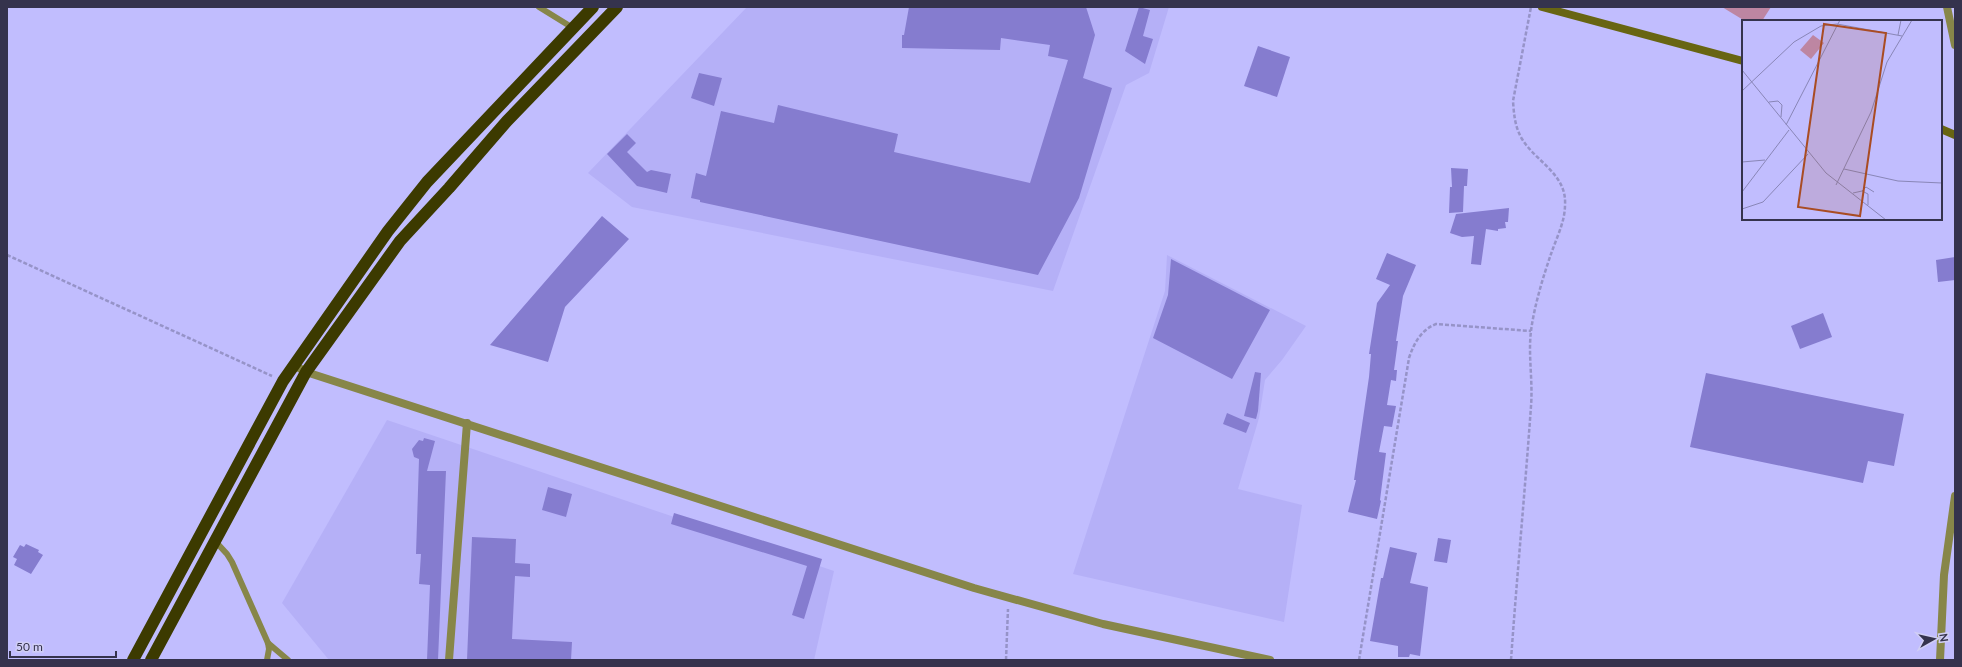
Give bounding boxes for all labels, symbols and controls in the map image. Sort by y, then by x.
inset map [1742,20,1942,220]
north arrow [1914,619,1954,659]
text: N [1937,632,1951,643]
scale bar [10,633,116,659]
text: 50 m [16,639,43,654]

